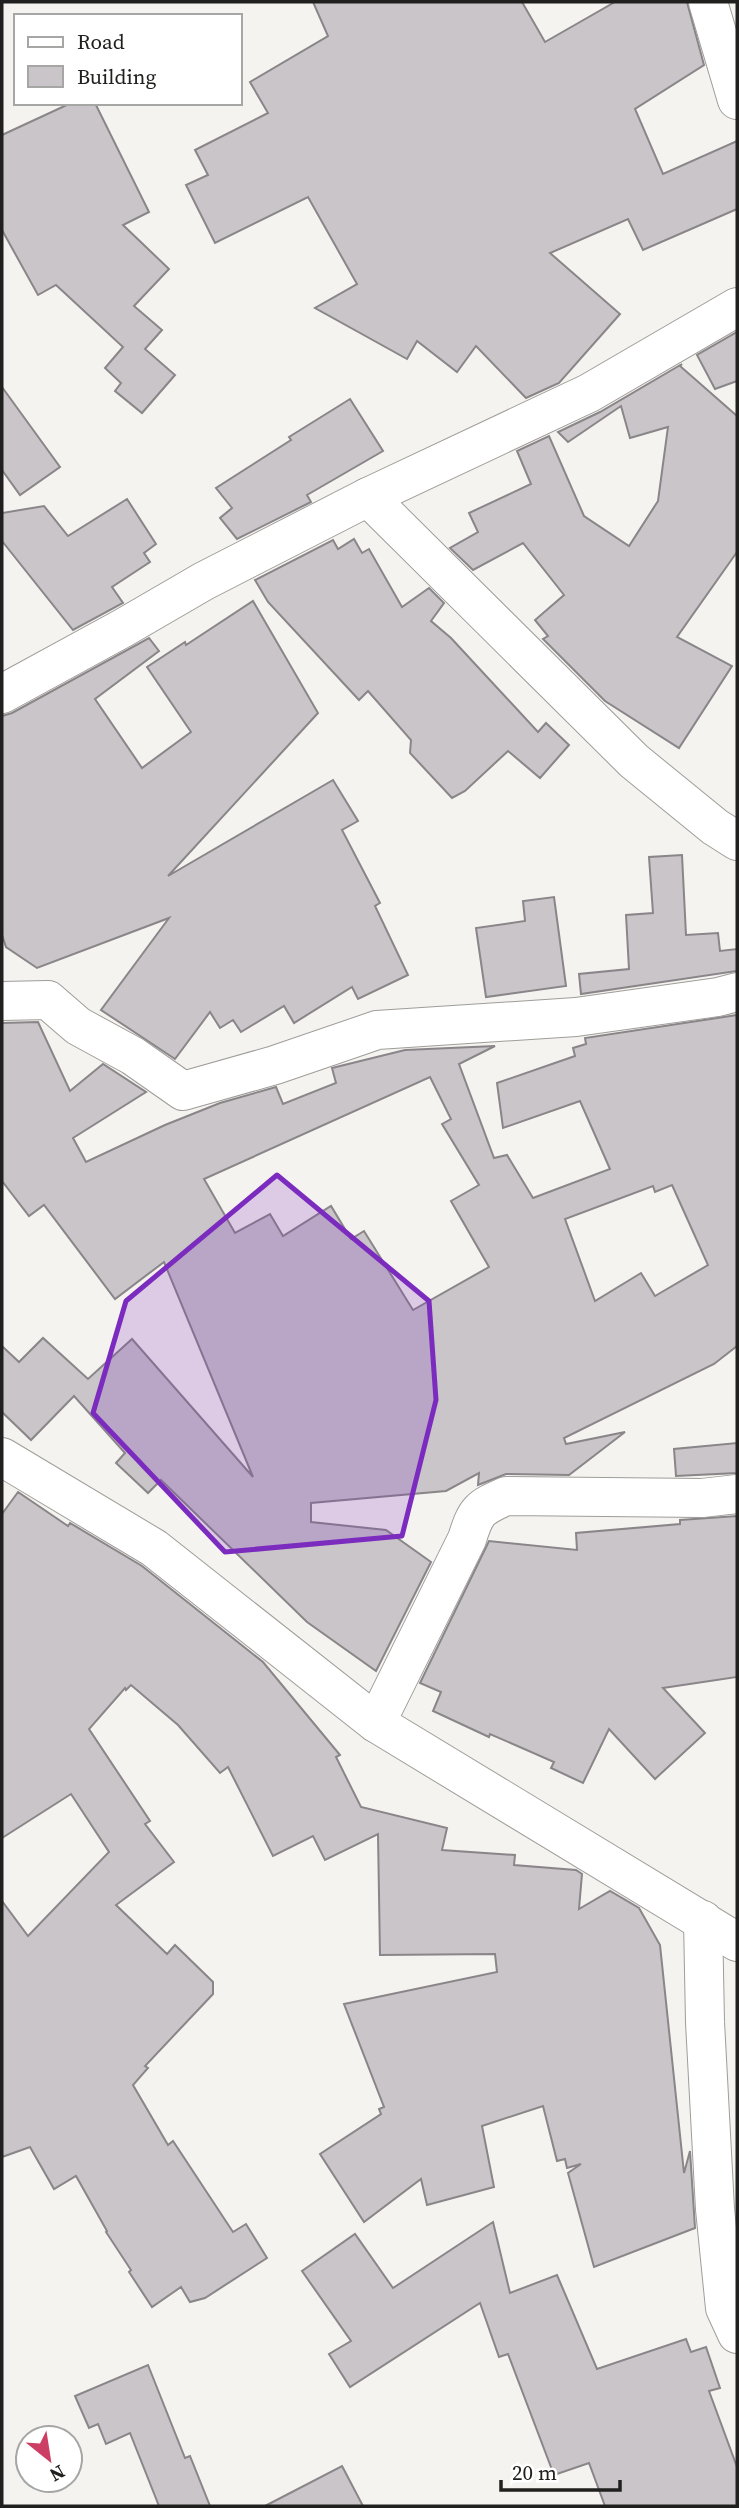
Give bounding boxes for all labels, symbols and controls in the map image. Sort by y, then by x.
legend [14,14,242,105]
text: Road [77,27,125,56]
text: Building [77,62,156,91]
north arrow [14,2424,84,2494]
scale bar [501,2448,620,2492]
text: 20 m [512,2458,557,2487]
text: N [45,2459,70,2489]

